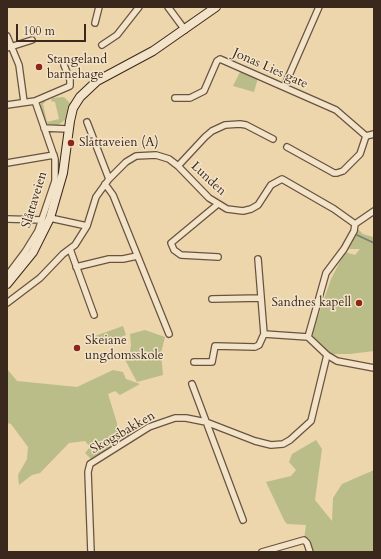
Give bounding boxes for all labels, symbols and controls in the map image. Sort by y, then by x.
scale bar [18,16,88,42]
text: 100 m [23,23,55,39]
street label: Jonas Lies gate [230,46,310,92]
place label: Stangeland barnehage [47,52,107,83]
marker: Stangeland barnehage [34,62,44,72]
place label: Slåttaveien (A) [79,135,159,151]
marker: Slåttaveien (A) [66,138,76,148]
street label: Lunden [187,159,229,199]
street label: Slåttaveien [19,170,51,230]
place label: Sandnes kapell [271,295,351,311]
marker: Sandnes kapell [354,298,364,308]
place label: Skeiane ungdomsskole [85,333,164,364]
marker: Skeiane ungdomsskole [72,343,82,353]
street label: Skogsbakken [88,408,158,458]

